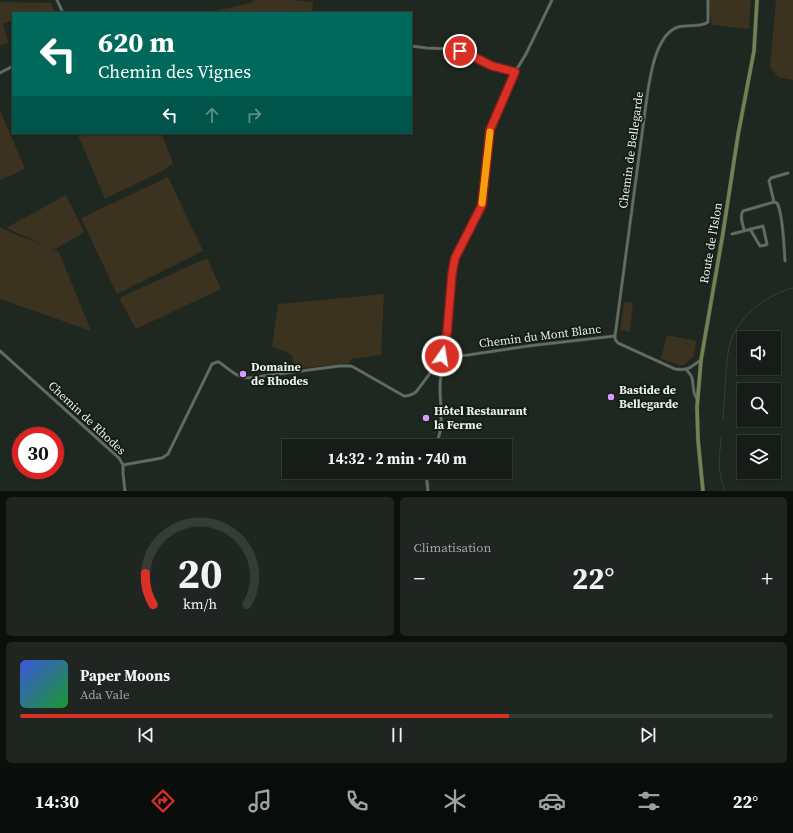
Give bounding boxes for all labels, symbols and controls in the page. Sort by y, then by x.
text: 620 m [98,23,175,61]
icon: left [32,28,84,80]
pin [443,34,477,68]
icon: arrive [449,40,471,62]
text: Chemin des Vignes [98,59,251,84]
street label: Chemin de Bellegarde [615,91,647,209]
icon: left [159,104,181,126]
icon: ahead [201,104,223,126]
icon: right [243,104,265,126]
street label: Route de l'Islon [696,201,726,285]
street label: Chemin du Mont Blanc [478,321,602,351]
map controls [737,331,781,479]
button: sound [737,331,781,375]
position arrow [421,335,463,377]
place label: Domaine de Rhodes [251,359,309,389]
marker: Domaine de Rhodes [238,369,248,379]
street label: Chemin de Rhodes [45,378,129,458]
place label: Bastide de Bellegarde [619,382,678,412]
button: search [737,383,781,427]
marker: Bastide de Bellegarde [606,392,616,402]
place label: Hôtel Restaurant la Ferme [434,403,528,433]
marker: Hôtel Restaurant la Ferme [421,413,431,423]
speed limit sign: 30 [12,427,64,479]
button: layers [737,435,781,479]
text: 14:32 · 2 min · 740 m [328,448,467,469]
text: Climatisation [414,539,491,556]
text: 20 [177,544,222,601]
text: 22° [572,558,614,599]
text: − [414,563,425,593]
text: + [761,563,773,593]
text: km/h [183,593,217,613]
text: Paper Moons [80,665,170,686]
text: Ada Vale [80,686,130,703]
icon: previous [135,724,157,746]
icon: pause [386,724,408,746]
icon: next [637,724,659,746]
icon: directions [149,787,177,815]
icon: music [246,787,274,815]
icon: phone [343,787,371,815]
icon: climate [441,787,469,815]
icon: car [538,787,566,815]
icon: filters [635,787,663,815]
text: 14:30 [35,789,79,814]
text: 22° [733,789,758,814]

